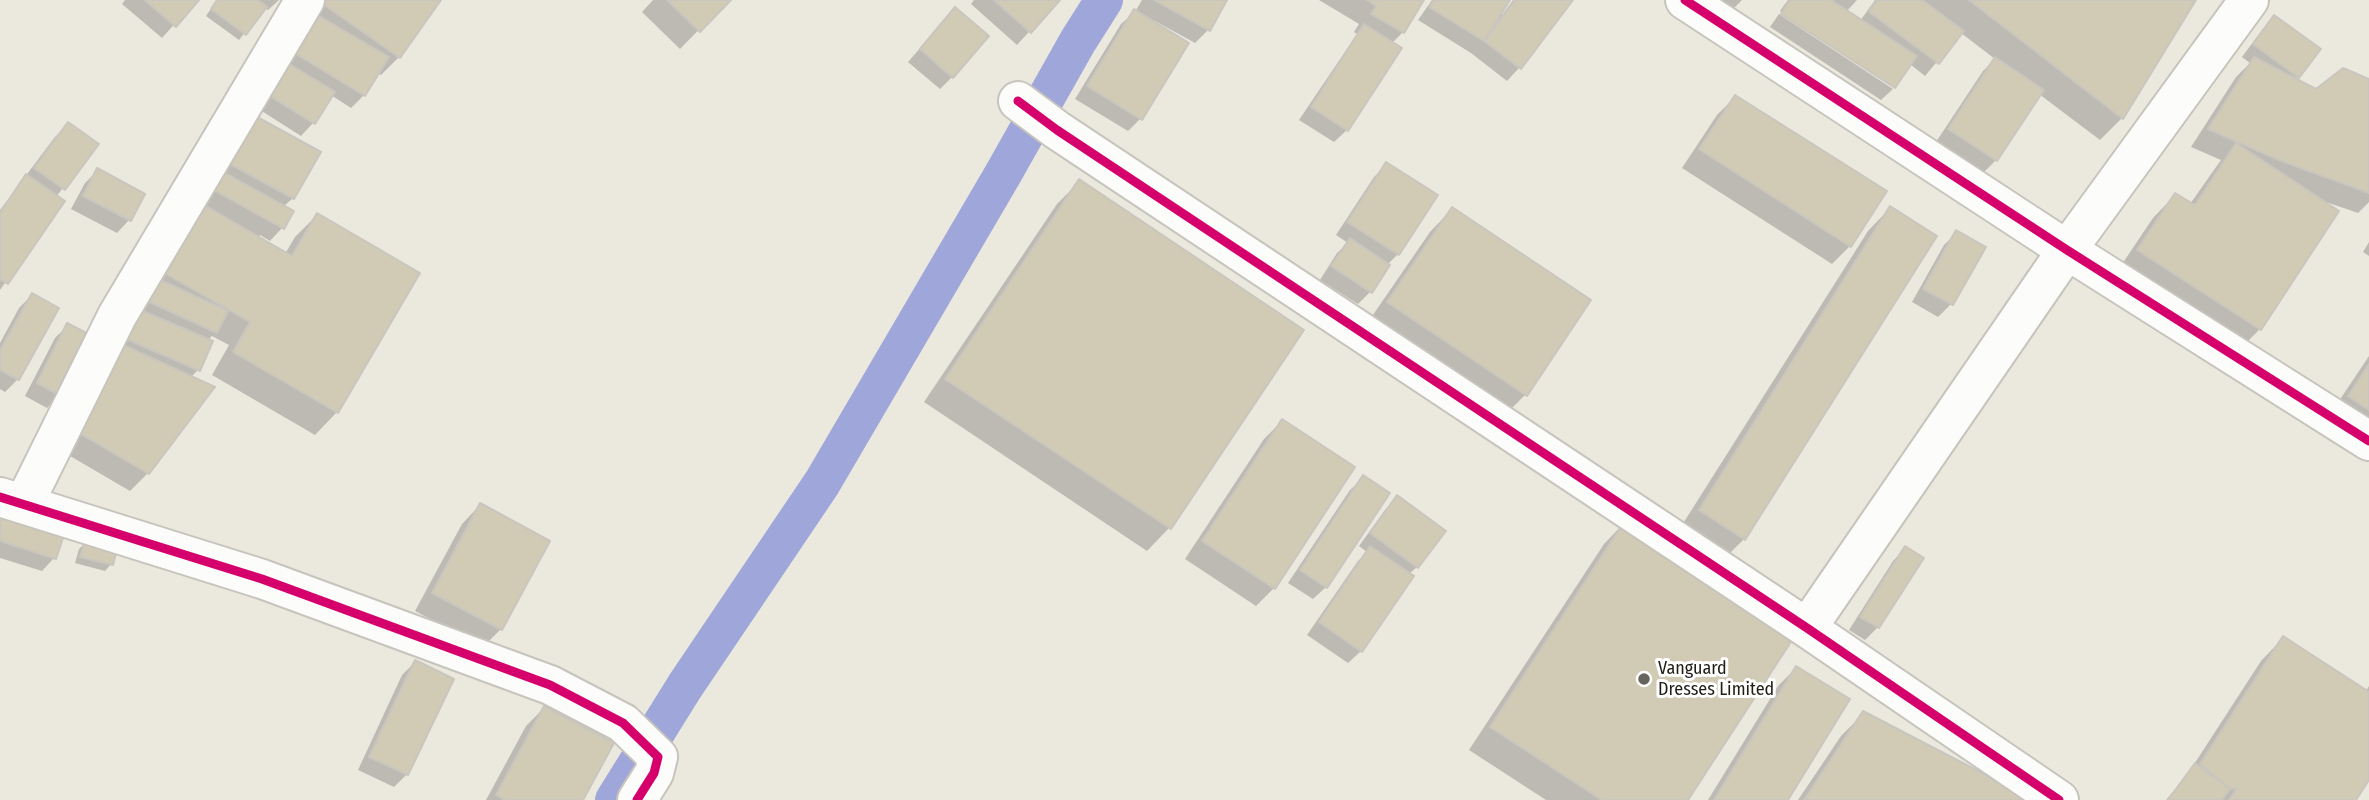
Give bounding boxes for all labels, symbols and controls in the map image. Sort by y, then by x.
place label: Vanguard Dresses Limited [1658,658,1774,700]
marker: Vanguard Dresses Limited [1636,671,1652,687]

